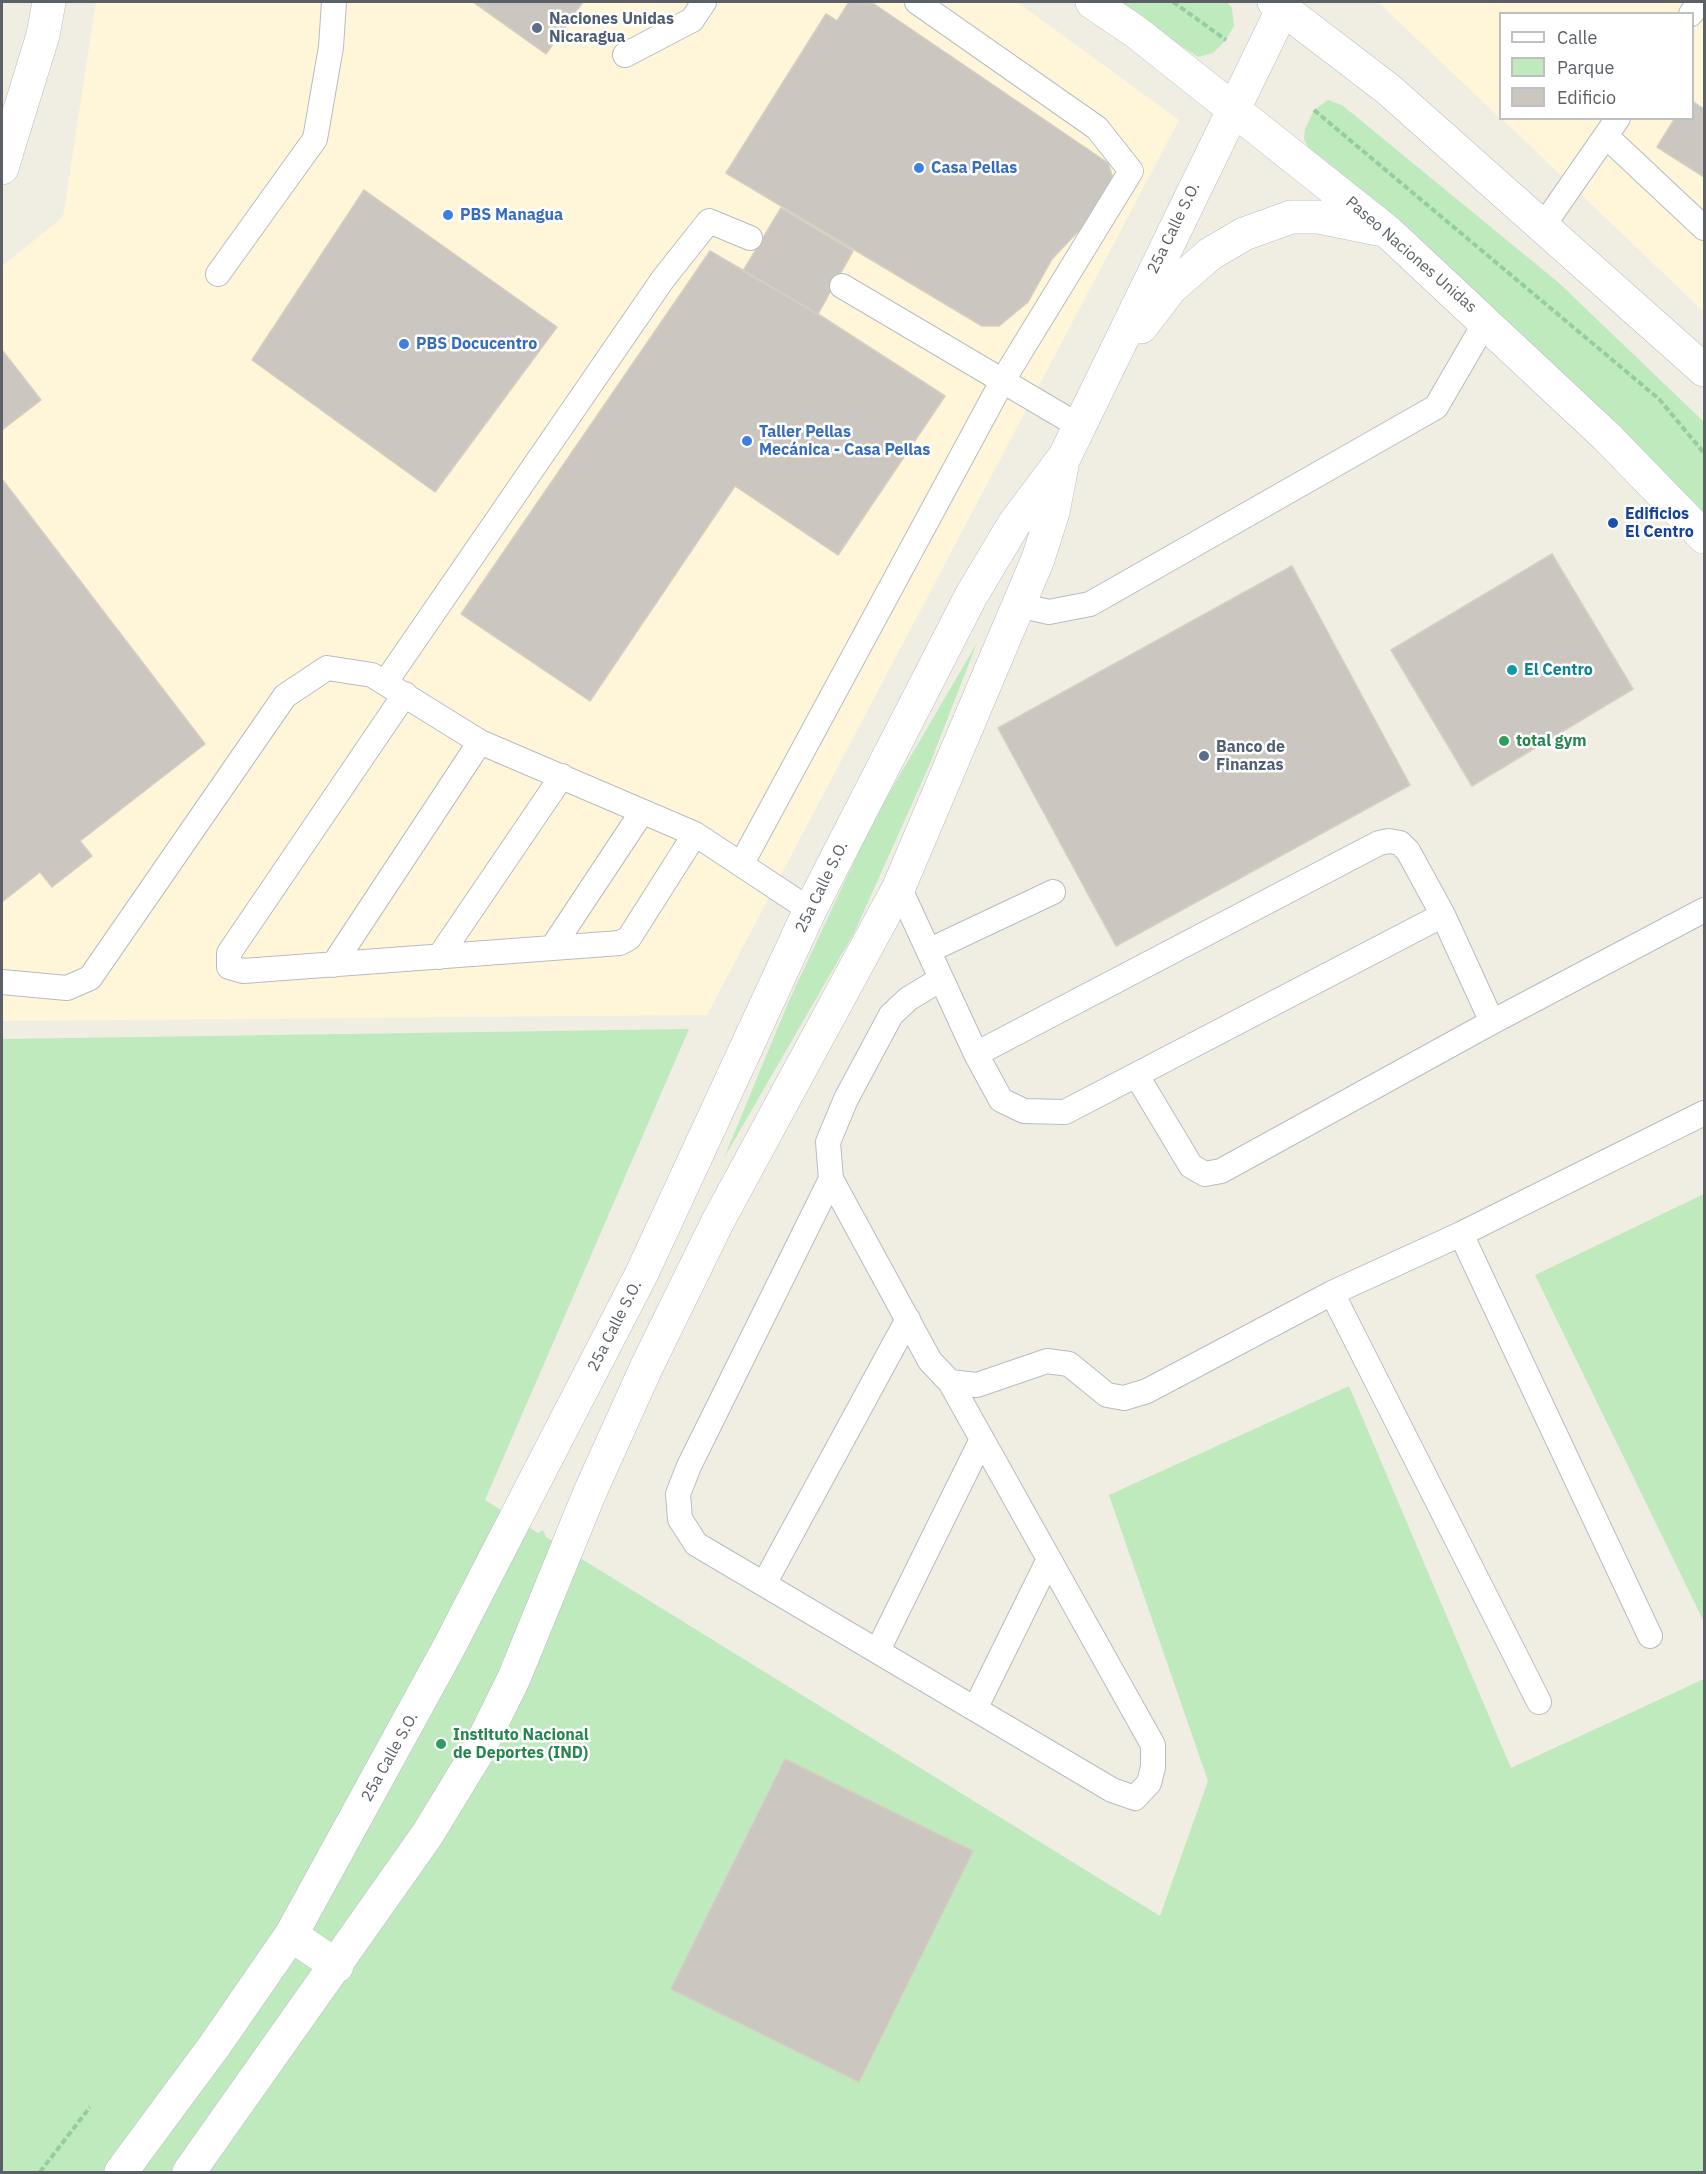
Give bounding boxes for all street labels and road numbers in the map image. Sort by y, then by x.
street label: 25a Calle S.O. [1144,179,1204,277]
street label: Paseo Naciones Unidas [1342,193,1480,317]
street label: 25a Calle S.O. [792,838,852,936]
street label: 25a Calle S.O. [584,1277,646,1375]
street label: 25a Calle S.O. [357,1709,423,1805]

